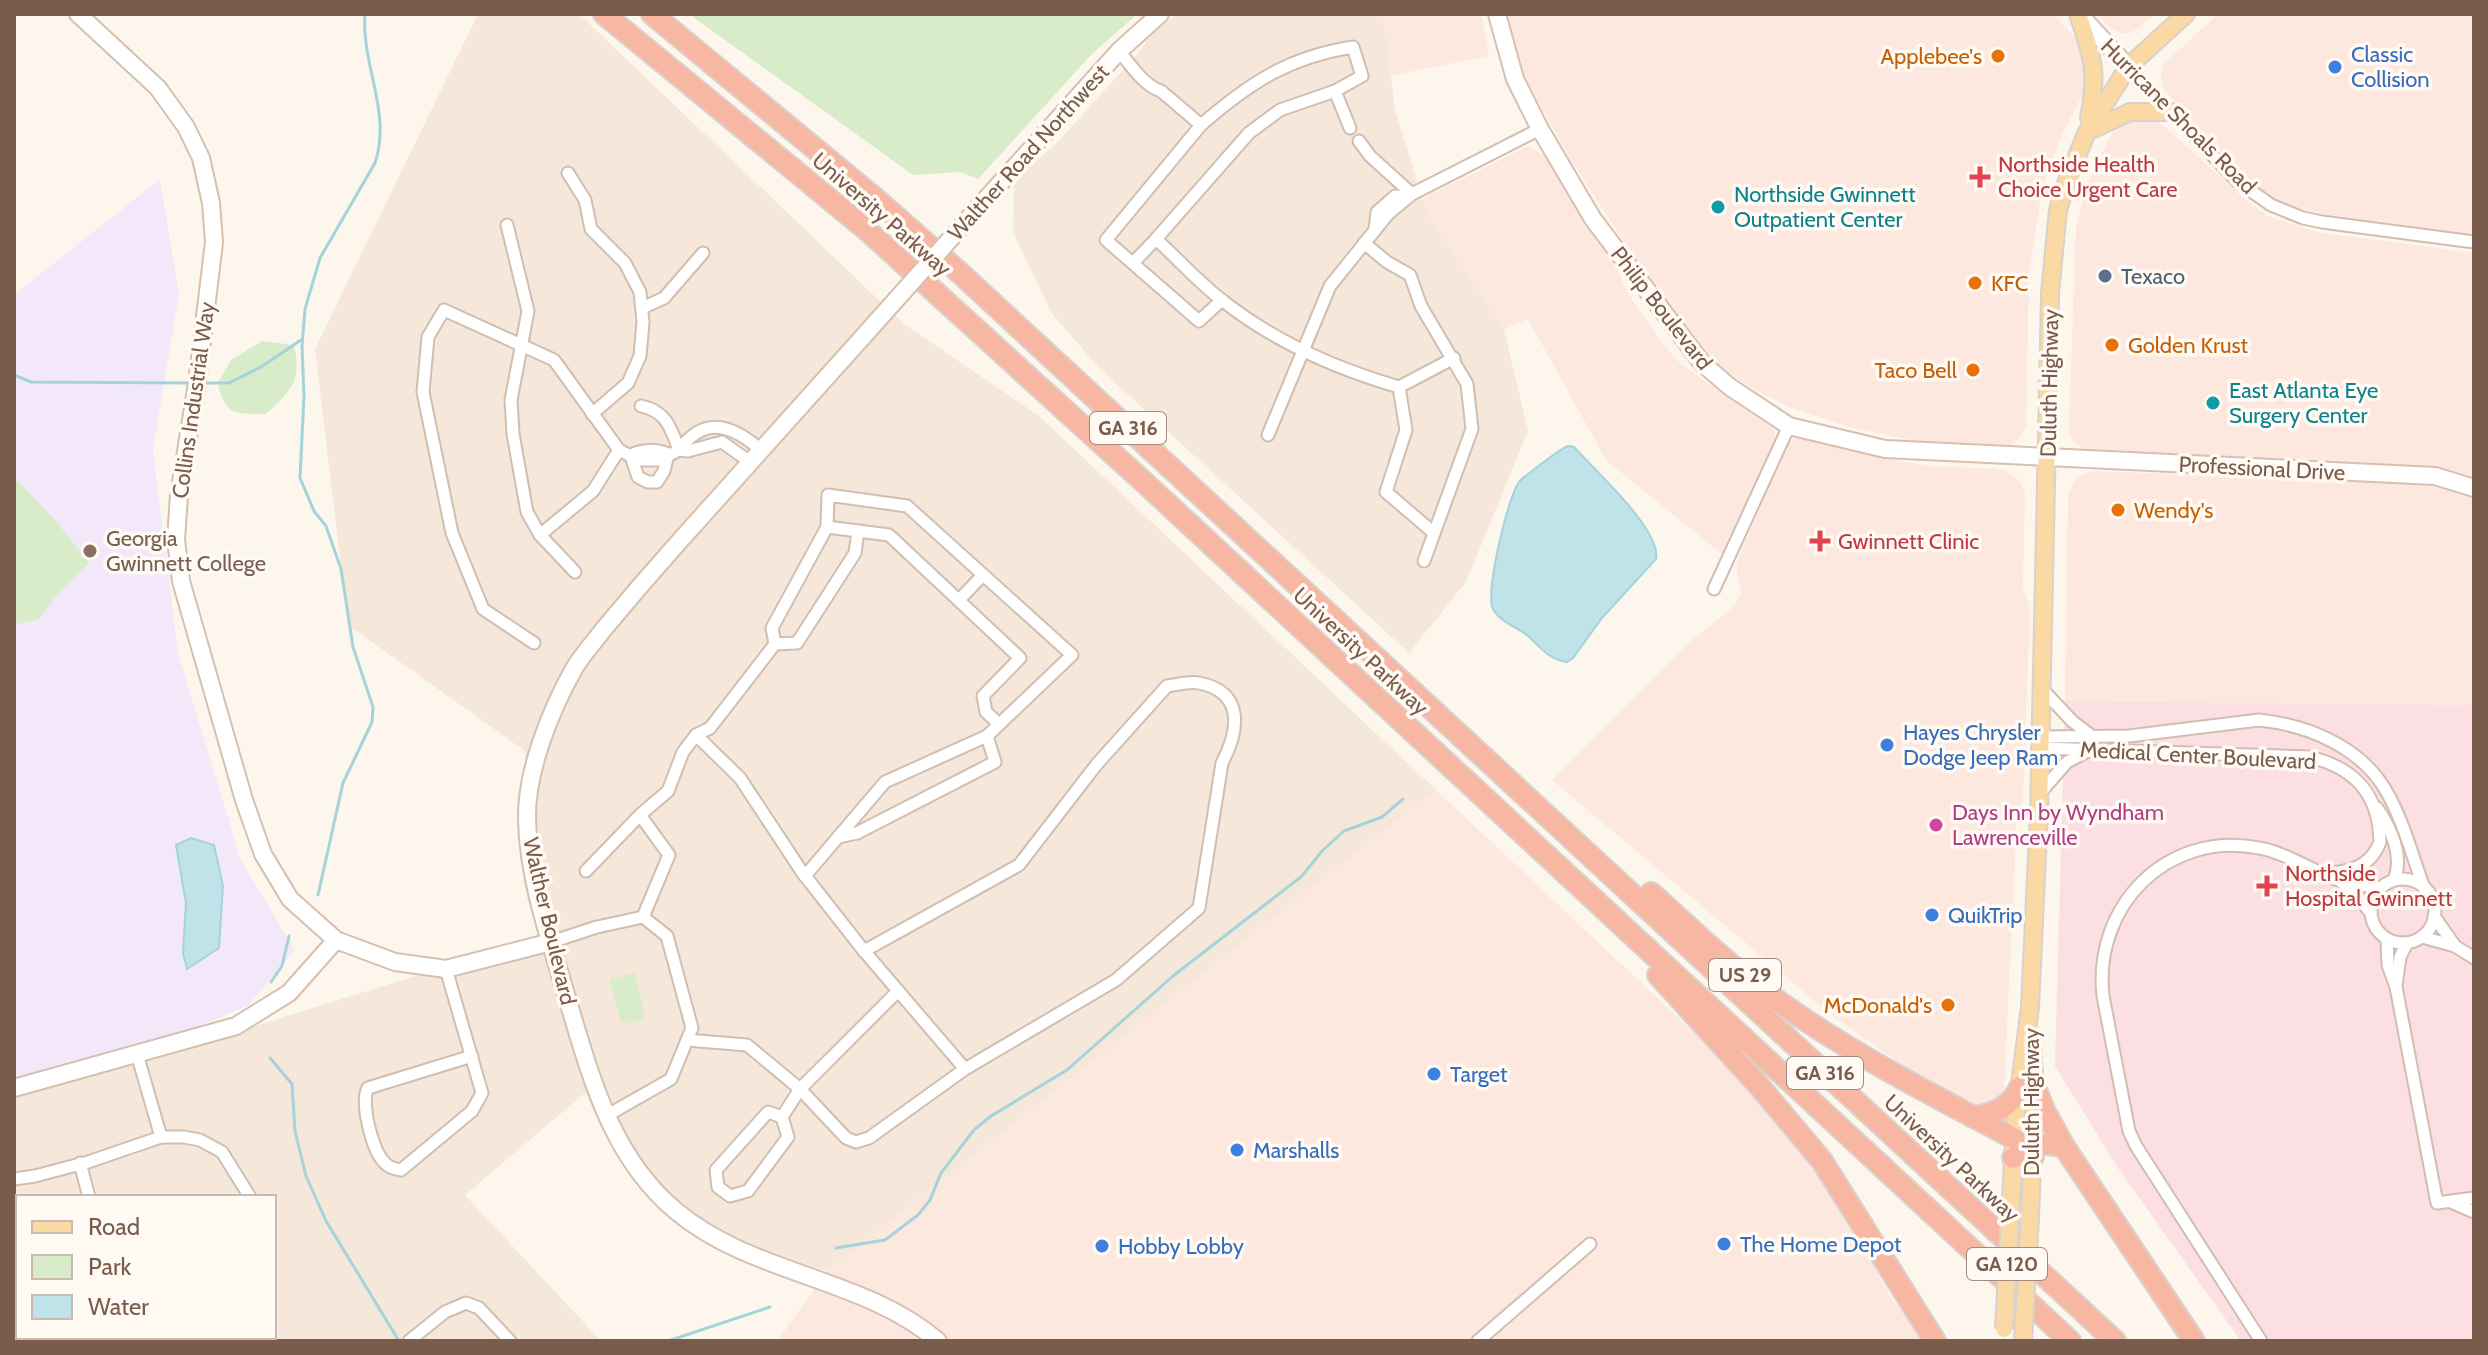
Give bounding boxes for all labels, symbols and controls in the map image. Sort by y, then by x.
street label: Hurricane Shoals Road [2095,33,2262,200]
place label: Classic Collision [2351,41,2430,93]
place label: Applebee's [1881,43,1982,70]
marker: Applebee's [1989,47,2007,65]
street label: Walther Road Northwest [942,58,1115,246]
marker: Classic Collision [2326,58,2344,76]
street label: University Parkway [807,147,957,282]
place label: Northside Health Choice Urgent Care [1998,151,2177,203]
marker: Northside Health Choice Urgent Care [1969,166,1991,188]
place label: Northside Gwinnett Outpatient Center [1734,181,1916,233]
marker: Northside Gwinnett Outpatient Center [1709,198,1727,216]
street label: Philip Boulevard [1605,241,1718,375]
place label: Texaco [2121,263,2185,290]
marker: Texaco [2096,267,2114,285]
place label: KFC [1991,270,2028,297]
marker: KFC [1966,274,1984,292]
street label: Collins Industrial Way [166,300,221,500]
street label: Duluth Highway [2035,309,2064,457]
place label: Golden Krust [2128,332,2249,359]
marker: Golden Krust [2103,336,2121,354]
place label: Taco Bell [1874,357,1958,384]
marker: Taco Bell [1964,361,1982,379]
place label: East Atlanta Eye Surgery Center [2229,377,2378,429]
marker: East Atlanta Eye Surgery Center [2204,394,2222,412]
road number: GA 316 [1090,412,1166,444]
street label: Professional Drive [2178,451,2346,486]
place label: Wendy's [2134,497,2213,524]
marker: Wendy's [2109,501,2127,519]
place label: Georgia Gwinnett College [106,525,266,577]
place label: Gwinnett Clinic [1838,528,1979,555]
marker: Gwinnett Clinic [1809,530,1831,552]
marker: Georgia Gwinnett College [81,542,99,560]
street label: University Parkway [1287,582,1434,721]
place label: Hayes Chrysler Dodge Jeep Ram [1903,719,2058,771]
marker: Hayes Chrysler Dodge Jeep Ram [1878,736,1896,754]
street label: Medical Center Boulevard [2079,736,2317,775]
place label: Days Inn by Wyndham Lawrenceville [1952,799,2164,851]
marker: Days Inn by Wyndham Lawrenceville [1927,816,1945,834]
street label: Walther Boulevard [517,835,582,1008]
place label: Northside Hospital Gwinnett [2285,860,2453,912]
marker: Northside Hospital Gwinnett [2256,875,2278,897]
place label: QuikTrip [1948,902,2023,929]
marker: QuikTrip [1923,906,1941,924]
road number: US 29 [1709,959,1781,991]
place label: McDonald's [1824,992,1932,1019]
marker: McDonald's [1939,996,1957,1014]
street label: Duluth Highway [2018,1028,2045,1176]
road number: GA 316 [1787,1057,1863,1089]
place label: Target [1450,1061,1508,1088]
marker: Target [1425,1065,1443,1083]
street label: University Parkway [1878,1089,2025,1228]
place label: Marshalls [1253,1137,1339,1164]
marker: Marshalls [1228,1141,1246,1159]
legend [16,1195,276,1339]
text: Road [88,1212,140,1241]
place label: The Home Depot [1740,1231,1902,1258]
place label: Hobby Lobby [1118,1233,1244,1260]
marker: The Home Depot [1715,1235,1733,1253]
marker: Hobby Lobby [1093,1237,1111,1255]
road number: GA 120 [1967,1248,2047,1280]
text: Park [88,1252,131,1281]
text: Water [88,1292,149,1321]

